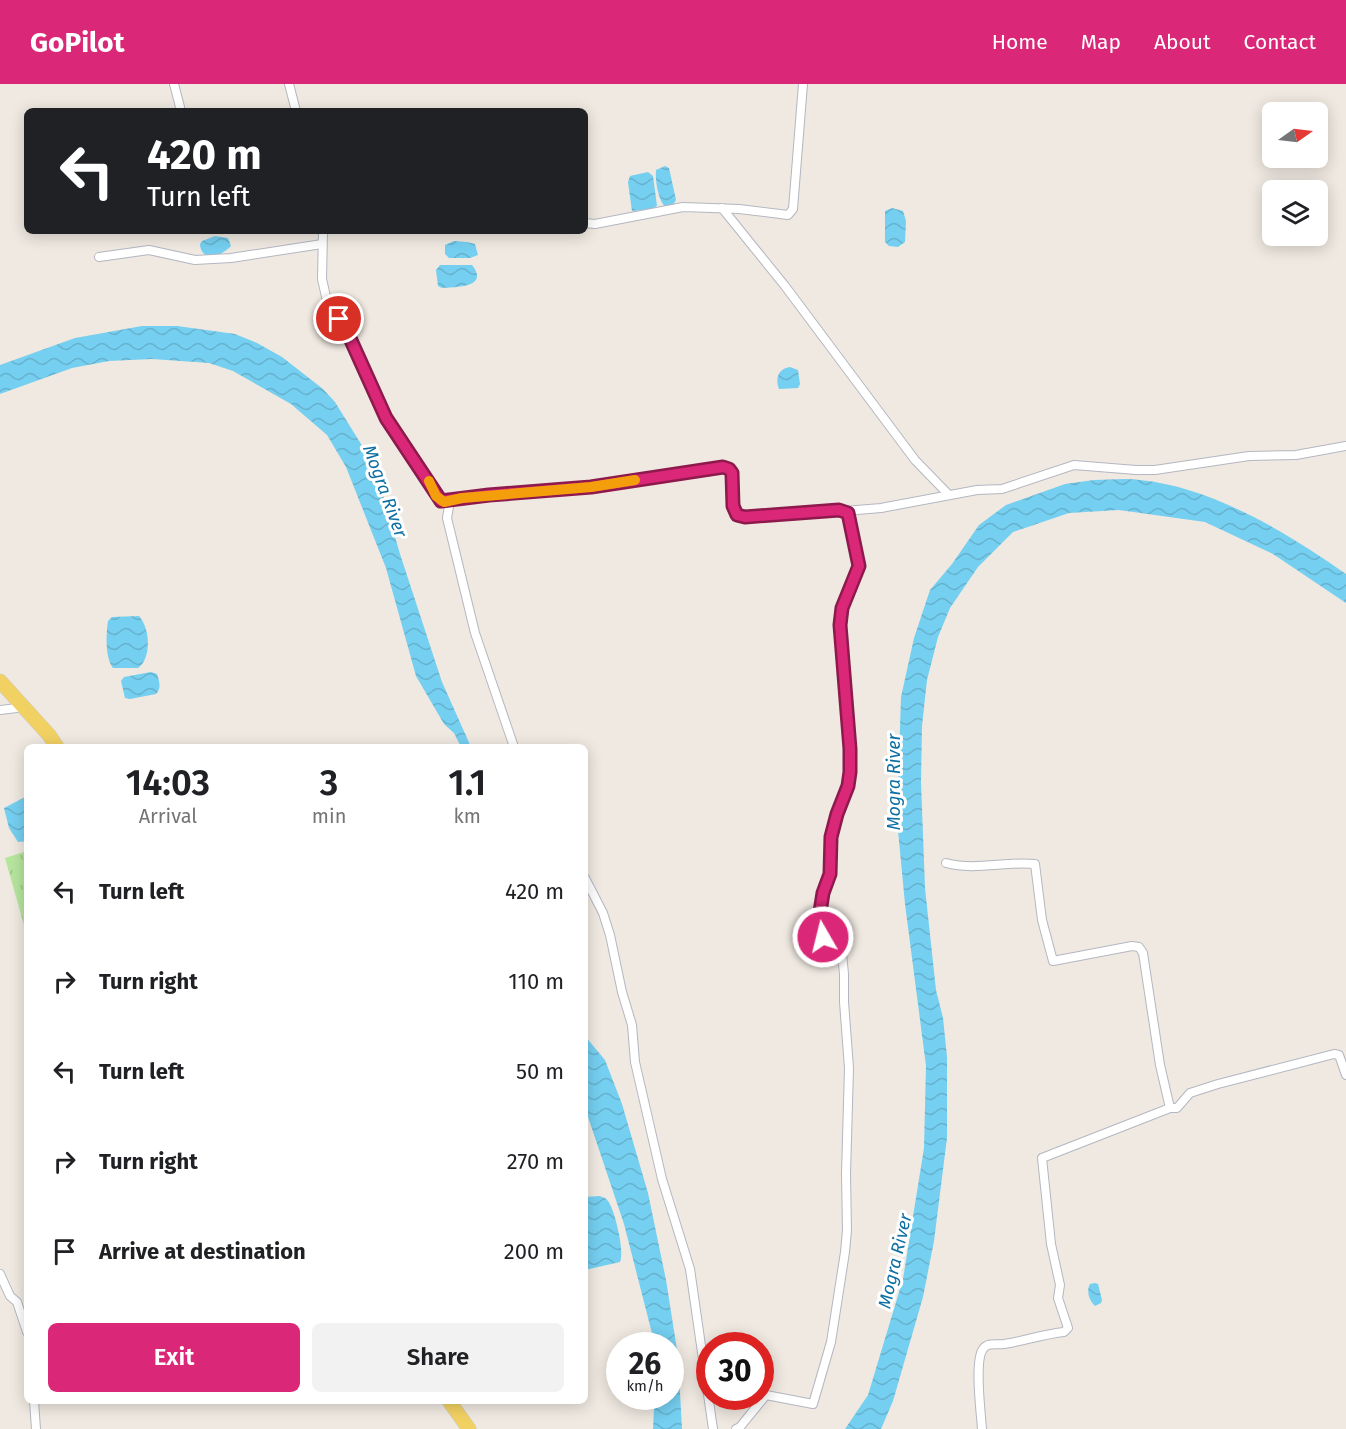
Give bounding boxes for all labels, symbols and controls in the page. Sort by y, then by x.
text: GoPilot [30,26,124,59]
text: Home [992,29,1048,55]
text: Map [1081,29,1121,55]
text: About [1154,29,1211,55]
text: Contact [1244,29,1316,55]
north arrow [1262,102,1328,168]
map controls [1262,102,1328,246]
text: 420 m [147,130,262,180]
icon: left [48,132,126,210]
button: layers [1262,180,1328,246]
text: Turn left [147,181,250,213]
pin [313,293,364,344]
icon: arrive [322,302,355,335]
water label: Mogra River [358,442,412,541]
water label: Mogra River [883,733,905,830]
text: 14:03 [126,761,210,805]
text: 3 [320,761,338,805]
text: 1.1 [448,761,486,805]
text: Arrival [139,804,197,828]
text: min [312,804,346,828]
text: km [453,804,481,828]
icon: left [48,875,81,908]
text: Turn left [99,878,184,905]
text: 420 m [505,878,564,905]
position arrow [791,905,855,969]
icon: right [48,965,81,998]
text: Turn right [99,968,198,995]
text: 110 m [508,968,564,995]
icon: left [48,1055,81,1088]
text: Turn left [99,1058,184,1085]
text: 50 m [516,1058,564,1085]
icon: right [48,1145,81,1178]
text: Turn right [99,1148,198,1175]
text: 270 m [507,1148,564,1175]
water label: Mogra River [873,1210,917,1311]
icon: arrive [48,1235,81,1268]
text: Arrive at destination [99,1238,306,1265]
text: 200 m [504,1238,564,1265]
button: Exit [48,1323,300,1392]
button: Share [312,1323,564,1392]
speed limit sign: 30 [696,1332,774,1410]
text: 26 [629,1346,661,1382]
text: km/h [626,1377,664,1395]

